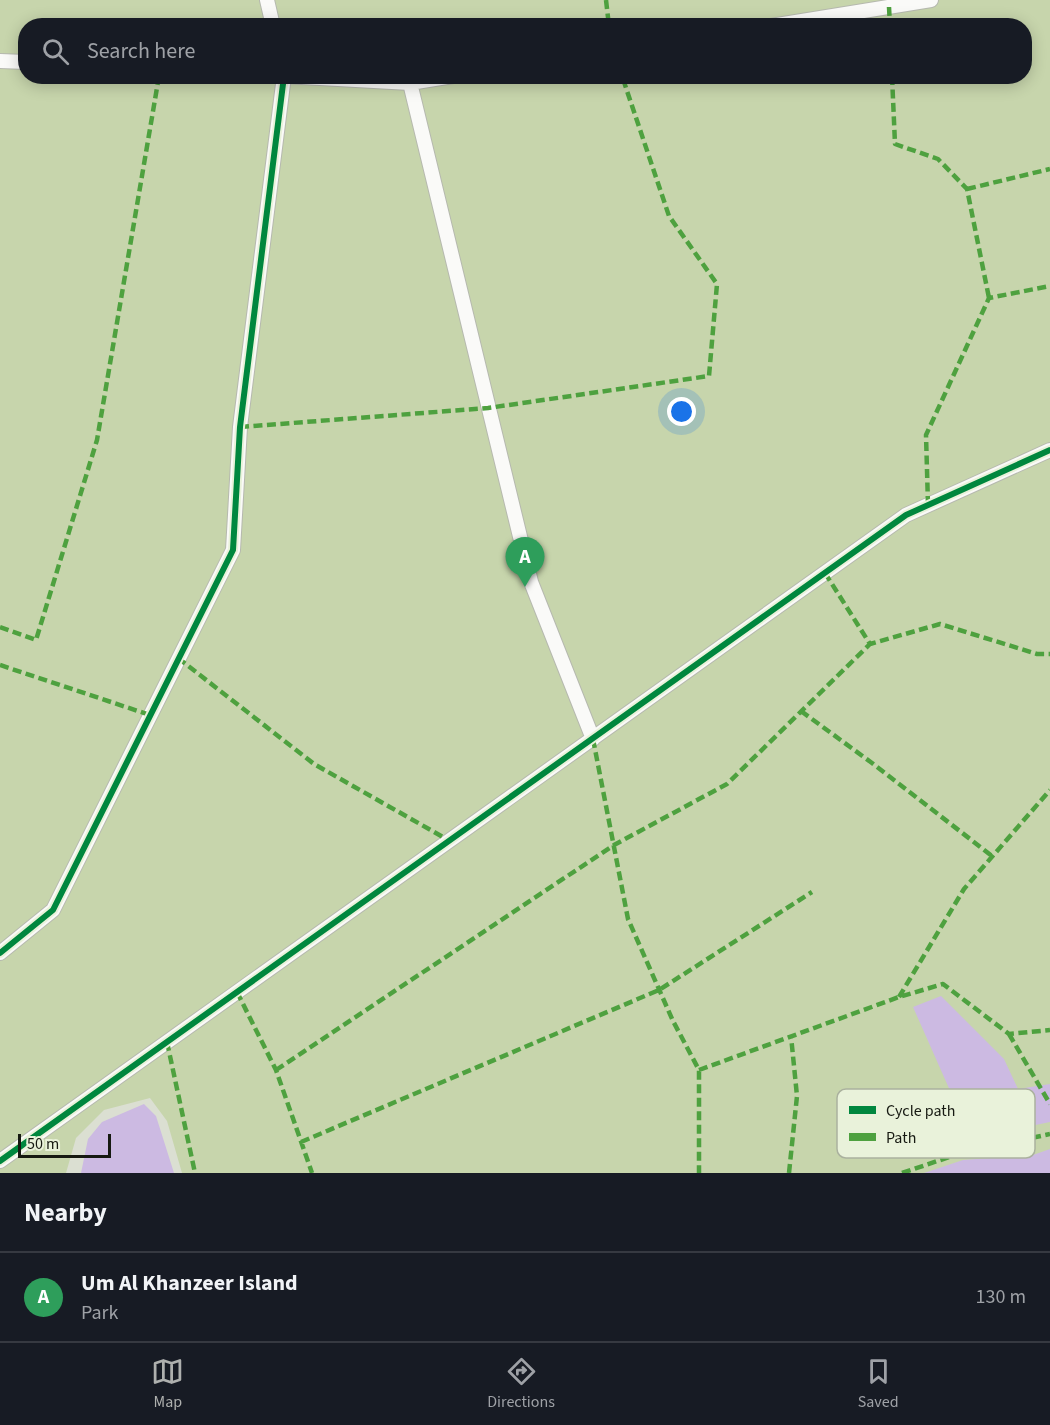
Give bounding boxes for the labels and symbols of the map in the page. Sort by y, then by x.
your location [667,397,696,426]
pin: A [506,538,544,587]
legend [837,1089,1035,1158]
text: Cycle path [886,1100,955,1122]
text: Path [886,1127,916,1149]
scale bar [18,1131,111,1158]

